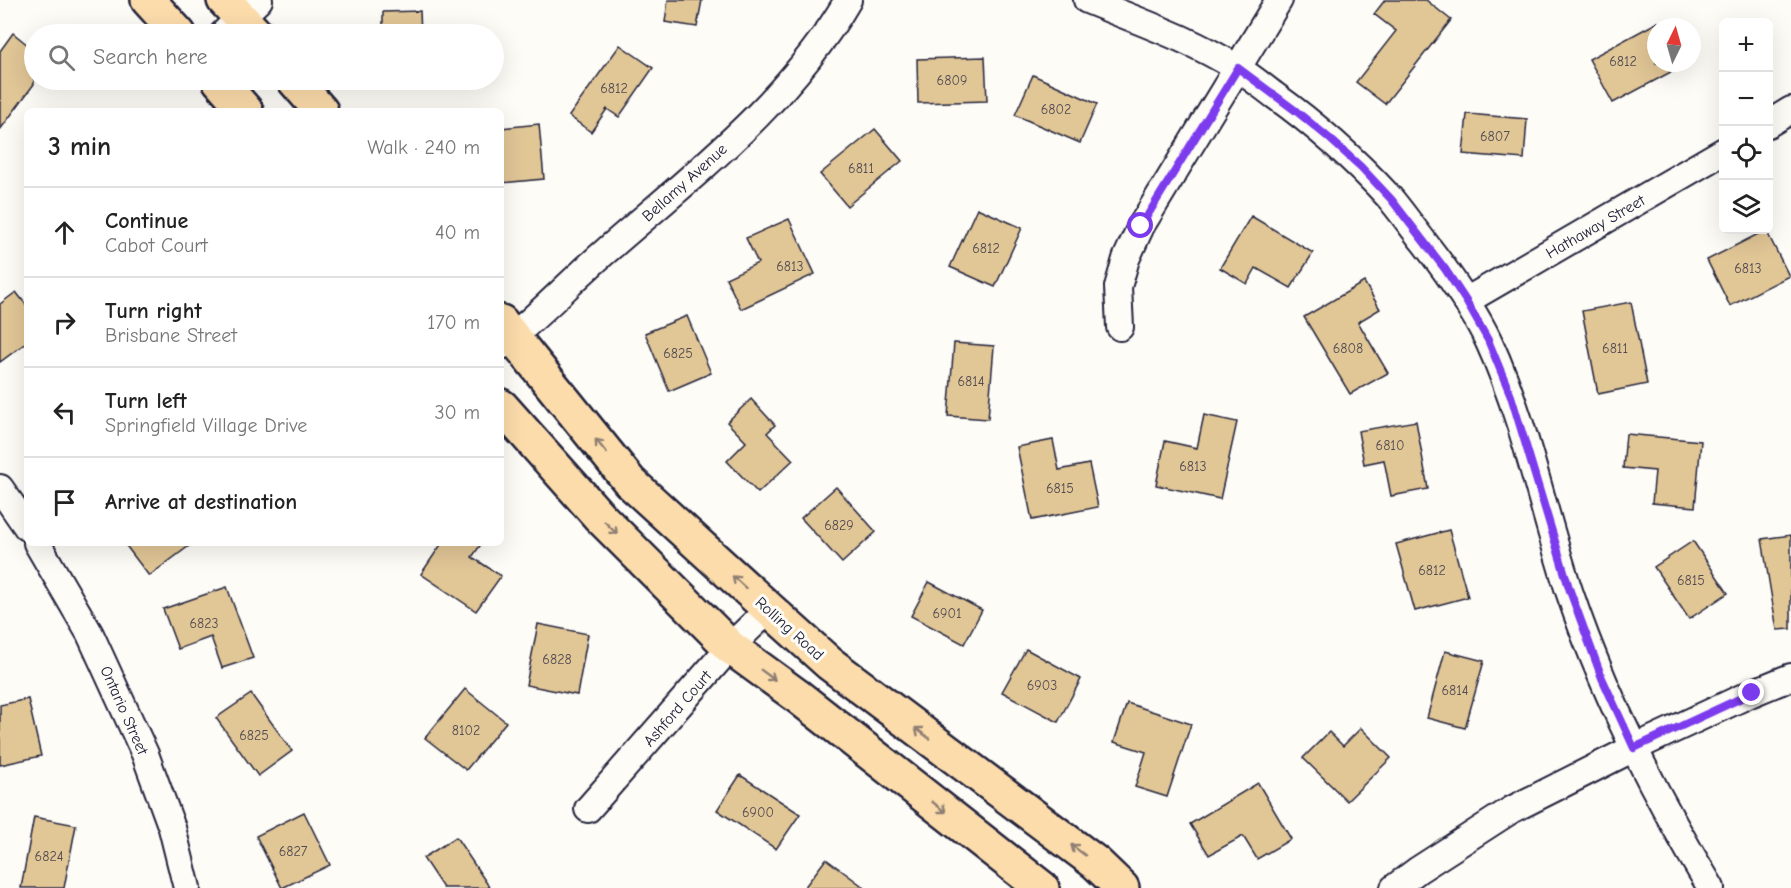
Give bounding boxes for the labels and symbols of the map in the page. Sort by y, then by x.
north arrow [1647,18,1701,72]
house number: 6812 [1609,53,1637,70]
house number: 6809 [937,72,967,89]
house number: 6812 [600,80,628,97]
house number: 6802 [1041,101,1071,118]
house number: 6807 [1480,128,1510,145]
street label: Bellamy Avenue [639,140,731,225]
house number: 6811 [848,160,874,177]
street label: Hathaway Street [1543,191,1649,262]
route start [1127,212,1153,238]
house number: 6812 [972,240,1000,257]
house number: 6813 [776,258,804,275]
house number: 6813 [1734,260,1762,277]
house number: 6808 [1333,340,1363,357]
house number: 6811 [1602,340,1628,357]
house number: 6825 [663,345,693,362]
house number: 6814 [957,373,985,390]
house number: 6810 [1376,437,1404,454]
one-way arrow [594,438,607,454]
house number: 6813 [1179,458,1207,475]
house number: 6815 [1046,480,1074,497]
house number: 6829 [824,517,854,534]
one-way arrow [603,520,618,535]
house number: 6812 [1418,562,1446,579]
house number: 6815 [1677,572,1705,589]
one-way arrow [732,575,747,589]
street label: Rolling Road [751,593,827,664]
house number: 6901 [932,605,962,622]
house number: 6823 [189,615,219,632]
house number: 6828 [542,651,572,668]
street label: Ontario Street [96,663,152,758]
street label: Ashford Court [640,667,716,750]
one-way arrow [759,669,775,681]
house number: 6903 [1027,677,1057,694]
route end [1738,679,1764,705]
house number: 6814 [1441,682,1469,699]
house number: 8102 [452,722,480,739]
one-way arrow [915,726,931,739]
house number: 6825 [239,727,269,744]
one-way arrow [931,800,947,813]
house number: 6900 [742,804,774,821]
house number: 6827 [279,843,308,860]
one-way arrow [1071,843,1087,856]
house number: 6824 [35,848,64,865]

